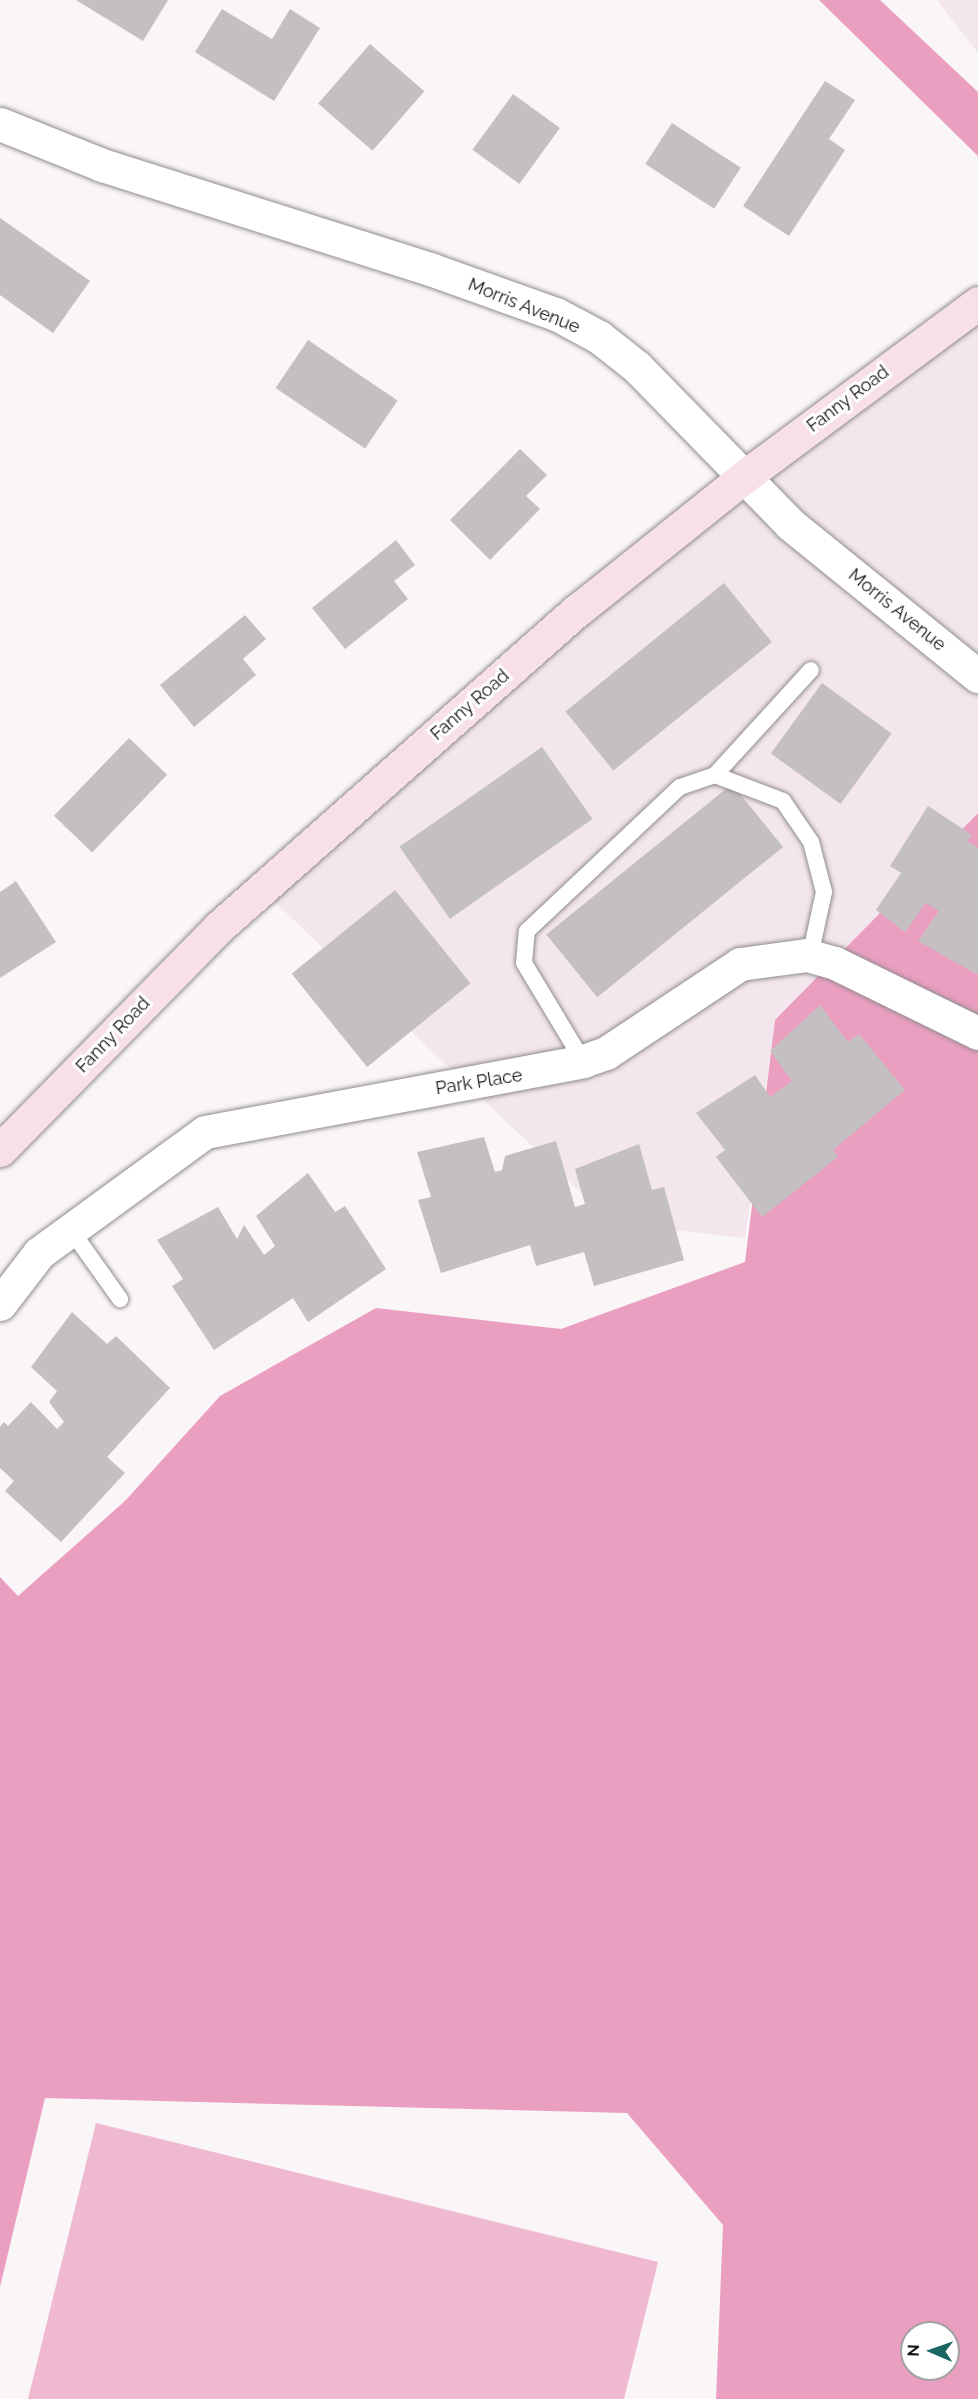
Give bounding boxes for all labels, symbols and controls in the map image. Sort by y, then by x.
street label: Morris Avenue [465,274,583,338]
street label: Fanny Road [803,361,893,437]
street label: Morris Avenue [844,564,950,656]
street label: Fanny Road [426,665,514,745]
street label: Fanny Road [71,992,155,1078]
street label: Park Place [434,1064,524,1100]
north arrow [900,2321,960,2381]
text: N [904,2344,923,2357]

